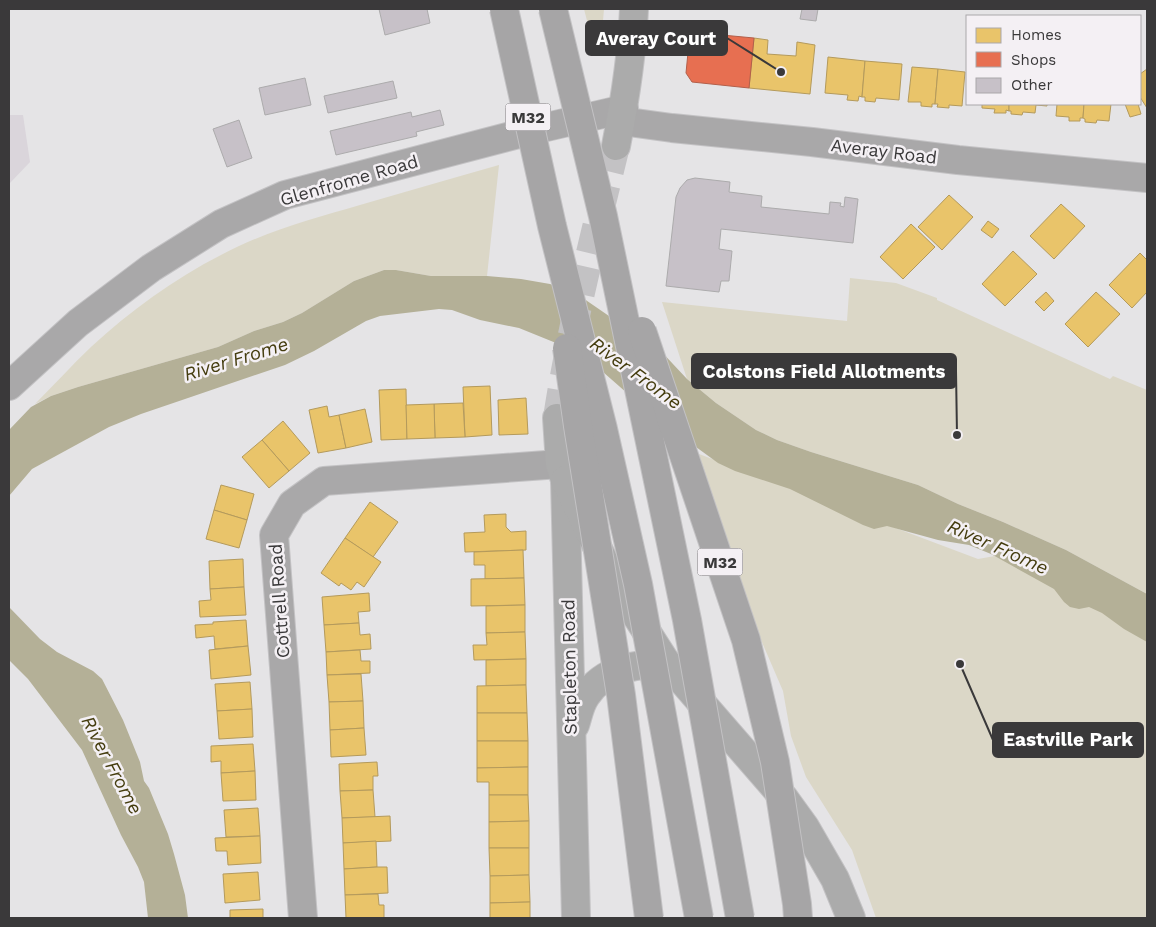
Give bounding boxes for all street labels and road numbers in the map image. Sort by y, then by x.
road number: M32 [506,104,550,130]
street label: Averay Road [830,134,938,168]
street label: Glenfrome Road [278,150,420,210]
street label: Cottrell Road [265,543,293,659]
road number: M32 [698,548,742,576]
street label: Stapleton Road [557,599,581,735]

